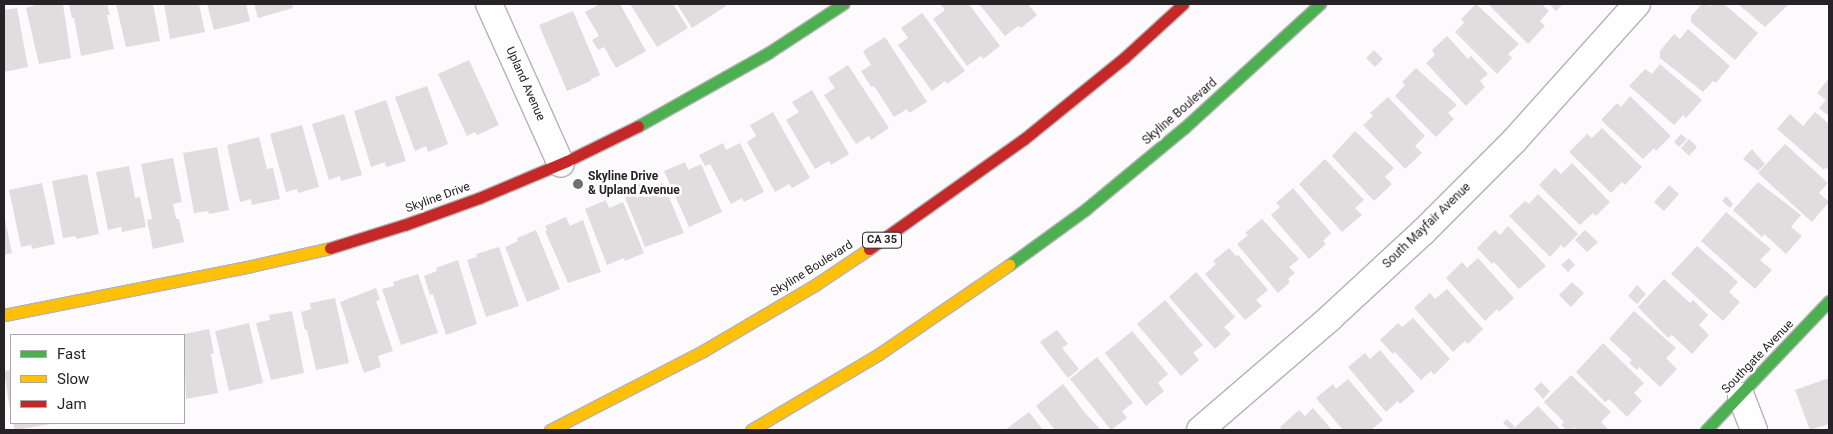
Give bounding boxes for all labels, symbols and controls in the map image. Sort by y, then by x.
street label: Upland Avenue [502,45,548,123]
street label: Skyline Boulevard [1140,76,1220,148]
place label: Skyline Drive & Upland Avenue [588,170,680,198]
marker: Skyline Drive & Upland Avenue [572,178,584,190]
street label: Skyline Drive [404,180,472,216]
street label: South Mayfair Avenue [1380,180,1474,272]
road number: CA 35 [862,232,902,248]
street label: Skyline Boulevard [768,238,856,300]
street label: Southgate Avenue [1719,317,1797,397]
legend [10,334,185,424]
text: Fast [57,345,86,363]
text: Slow [57,370,89,388]
text: Jam [57,395,87,413]

